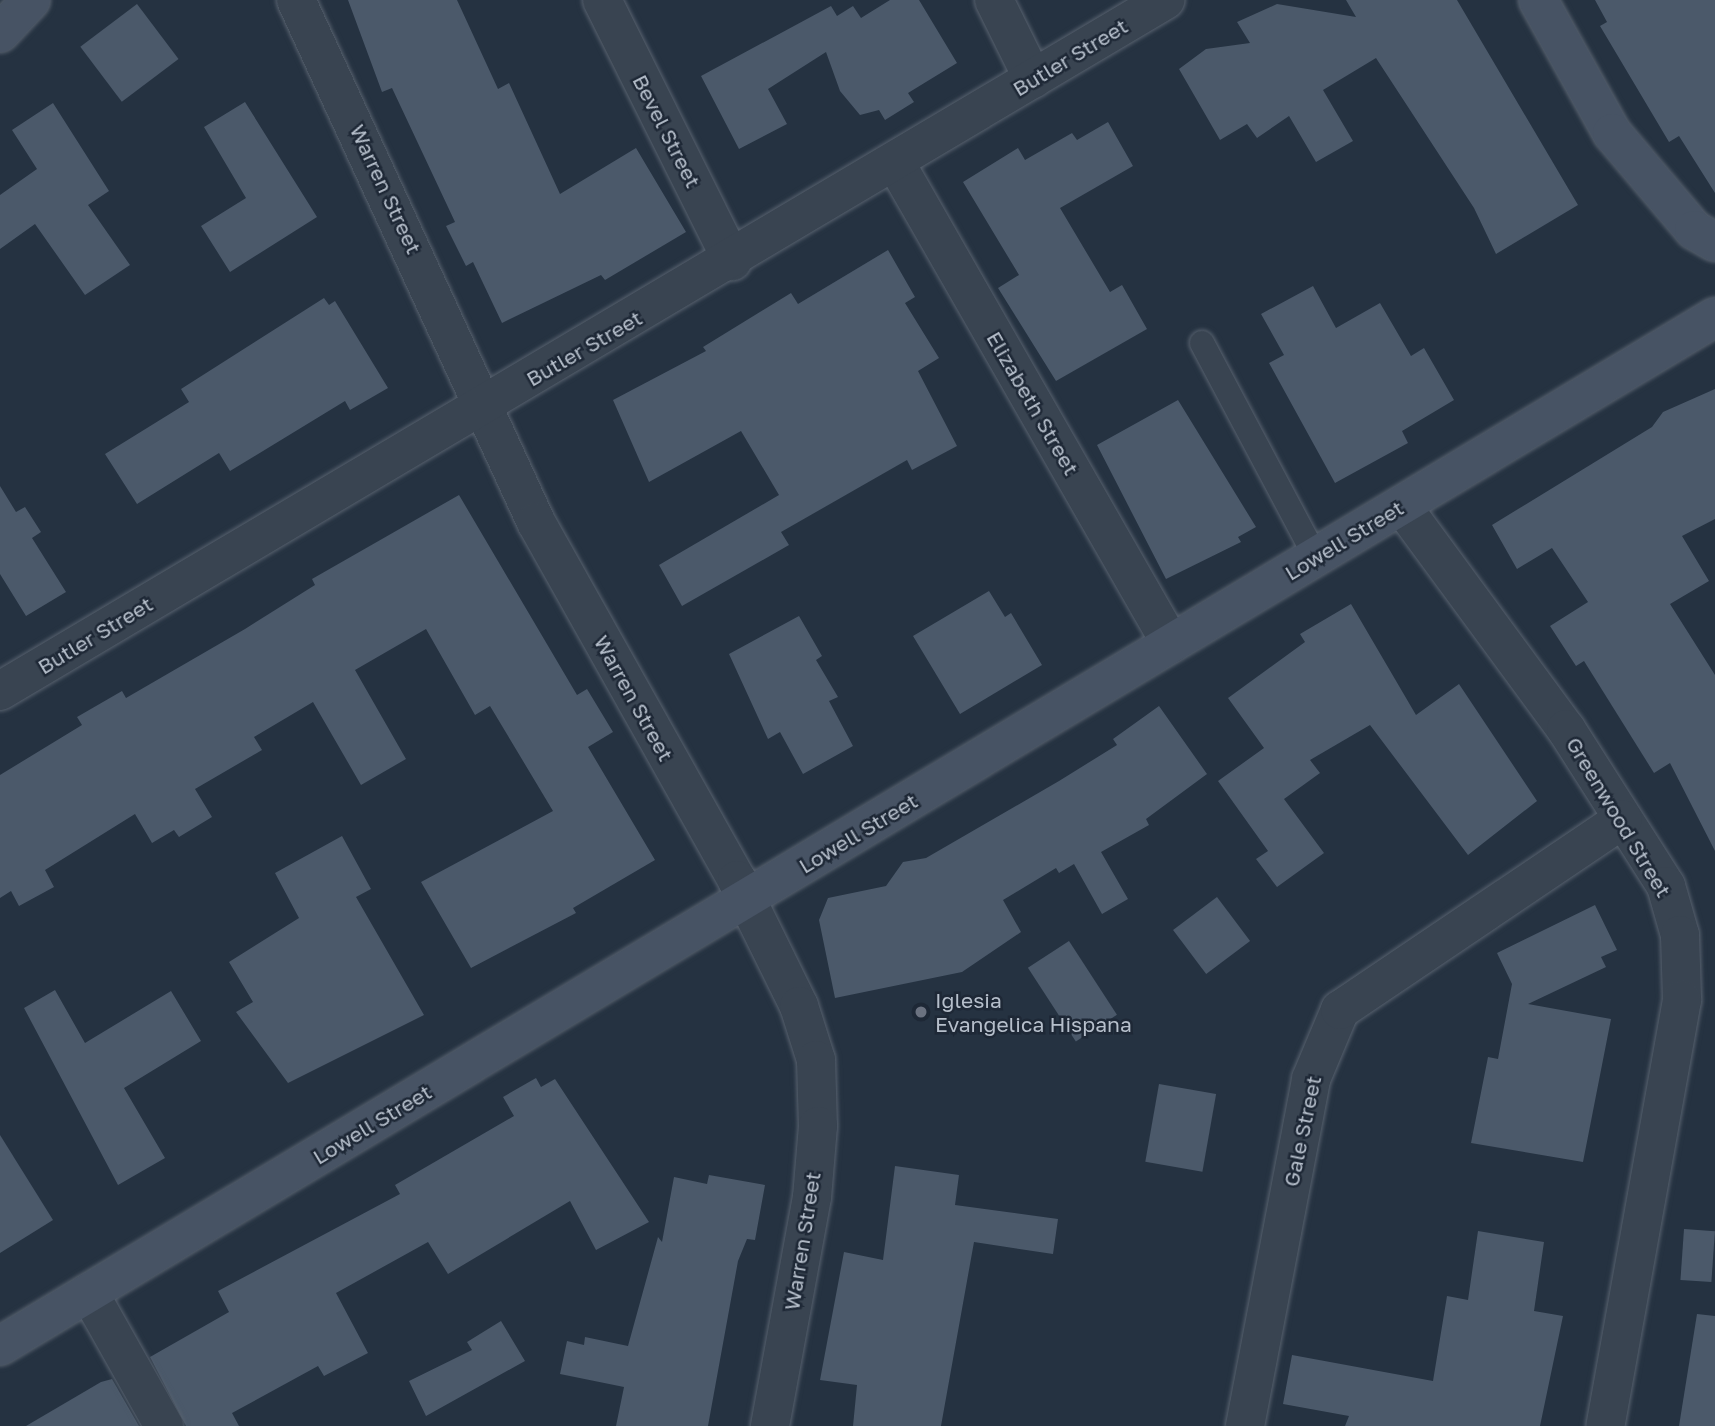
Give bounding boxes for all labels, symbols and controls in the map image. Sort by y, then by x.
street label: Butler Street [1008,13,1132,101]
street label: Bevel Street [628,70,706,192]
street label: Warren Street [345,120,427,258]
street label: Butler Street [522,305,646,391]
street label: Elizabeth Street [982,327,1084,479]
street label: Lowell Street [1280,495,1408,585]
street label: Butler Street [33,591,157,679]
street label: Warren Street [589,631,679,765]
street label: Greenwood Street [1561,732,1677,902]
street label: Lowell Street [794,788,922,878]
place label: Iglesia Evangelica Hispana [935,987,1132,1037]
marker: Iglesia Evangelica Hispana [913,1004,929,1020]
street label: Gale Street [1278,1073,1326,1189]
street label: Lowell Street [308,1079,436,1169]
street label: Warren Street [779,1170,825,1312]

